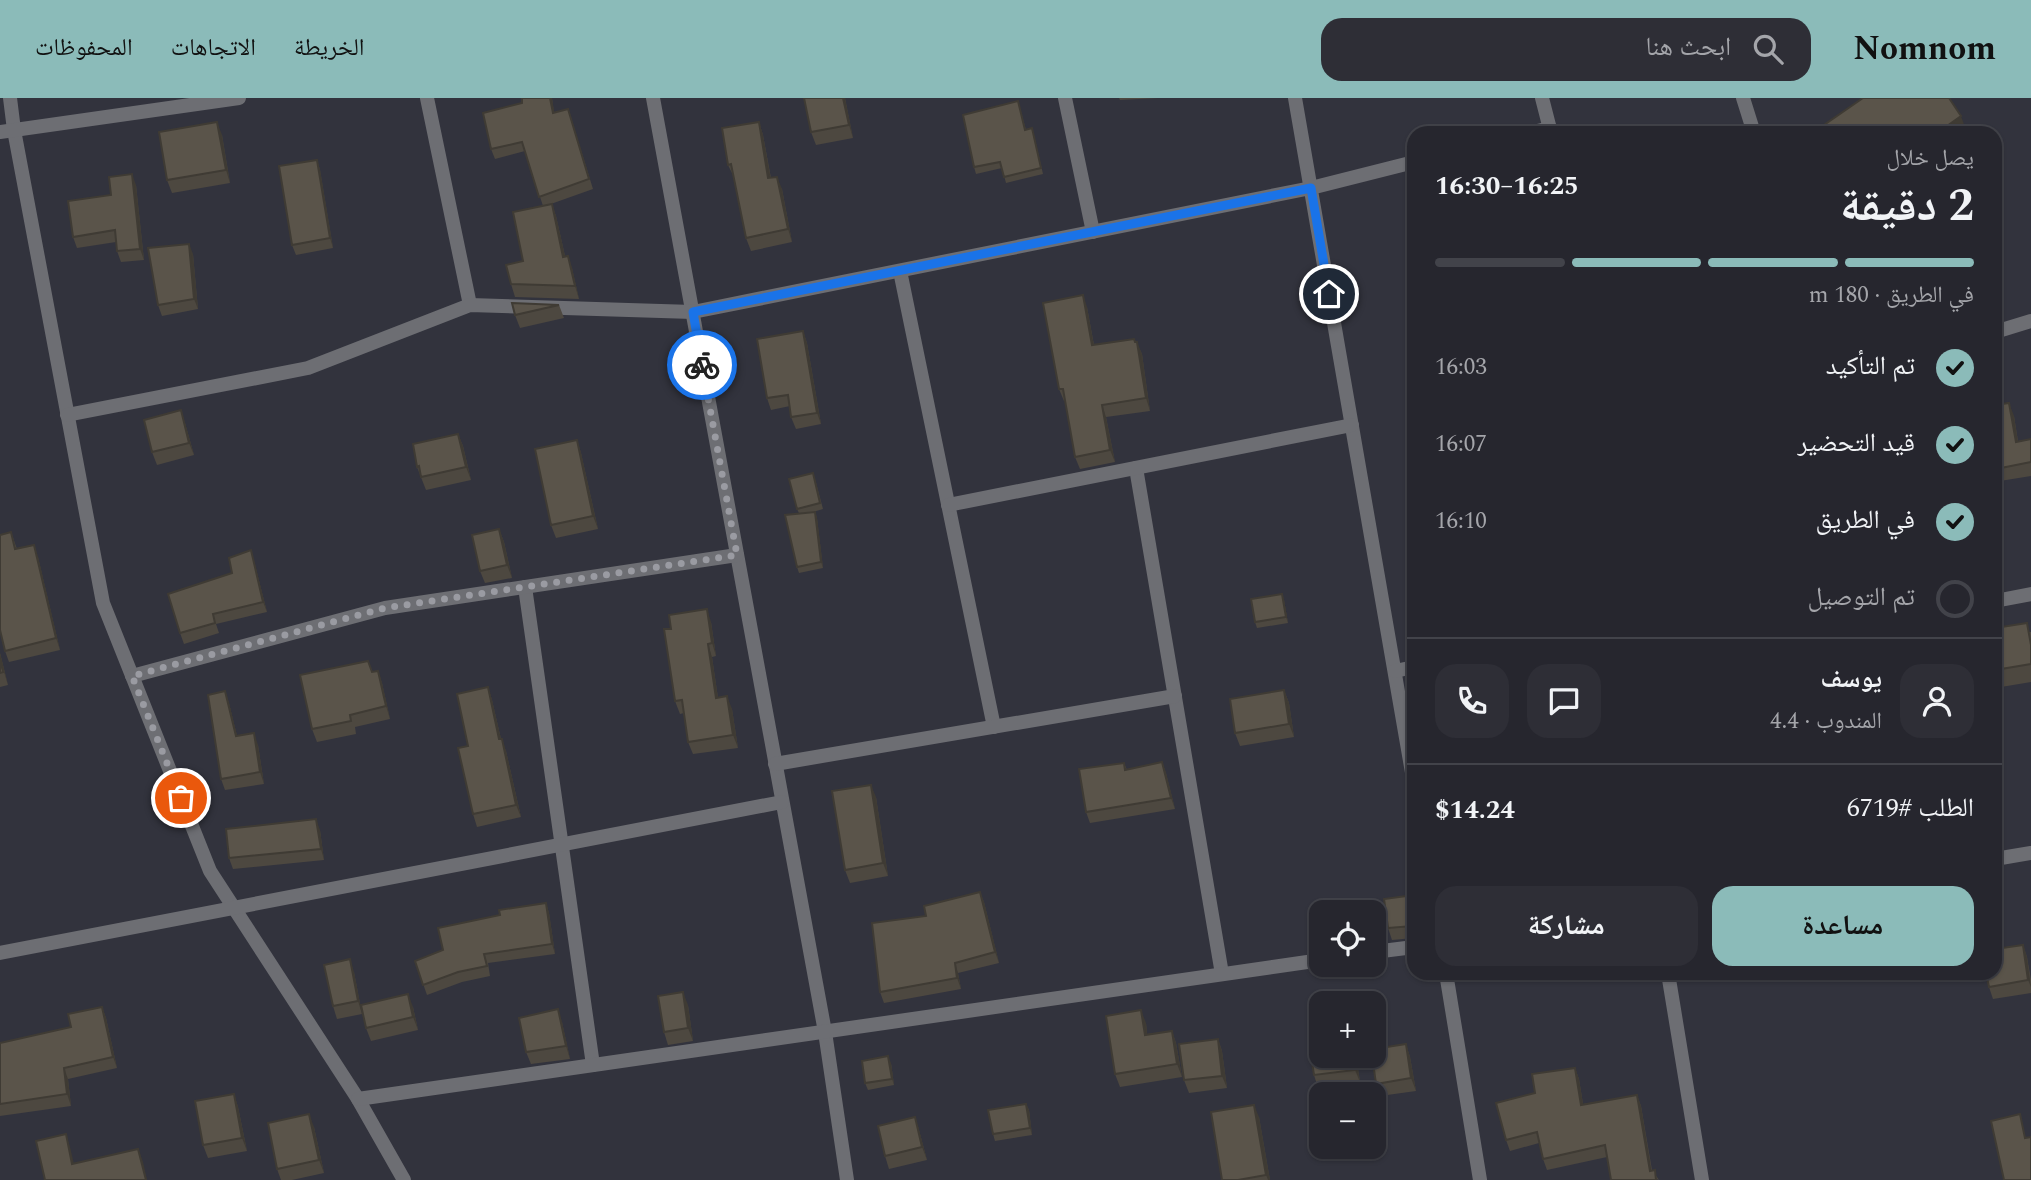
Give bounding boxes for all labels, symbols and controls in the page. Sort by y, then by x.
search box [1321,18,1811,81]
text: Nomnom [1853,24,1996,74]
text: ابحث هنا [1646,27,1731,67]
text: المحفوظات [35,30,133,66]
text: الاتجاهات [171,30,256,66]
text: الخريطة [294,30,365,66]
icon: search [1749,30,1787,68]
text: يصل خلال [1887,141,1974,176]
text: 16:25–16:30 [1435,166,1579,206]
text: 2 دقيقة [1840,171,1974,241]
pin [1299,264,1359,324]
icon: home [1310,275,1348,313]
text: في الطريق · 180 m [1809,278,1974,313]
courier [667,330,737,400]
icon: bike [683,346,721,384]
text: تم التأكيد [1826,346,1915,386]
icon: check [1936,349,1974,387]
text: 16:03 [1435,350,1487,385]
text: قيد التحضير [1797,423,1915,463]
icon: check [1936,426,1974,464]
text: 16:07 [1435,427,1487,462]
text: في الطريق [1816,500,1915,540]
icon: check [1936,503,1974,541]
text: 16:10 [1435,504,1487,539]
text: تم التوصيل [1807,577,1915,617]
text: يوسف [1821,659,1882,699]
button: phone [1435,664,1509,738]
button: chat [1527,664,1601,738]
button: person [1900,664,1974,738]
text: المندوب · 4.4 [1770,704,1882,739]
pin [151,768,211,828]
icon: bag [162,779,200,817]
text: الطلب #6719 [1847,788,1974,828]
text: $14.24 [1435,790,1515,830]
button: مشاركة [1435,886,1698,966]
button: مساعدة [1712,886,1974,966]
map controls [1309,900,1386,1159]
button: locate [1309,900,1386,977]
button: + [1309,991,1386,1068]
button: − [1309,1082,1386,1159]

